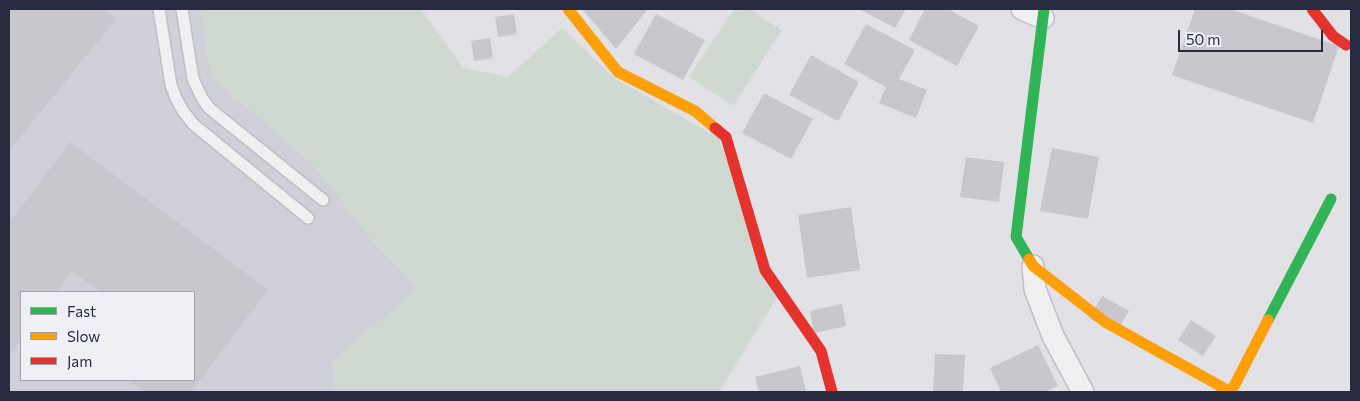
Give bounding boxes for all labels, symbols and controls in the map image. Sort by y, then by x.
scale bar [1180,20,1325,52]
text: 50 m [1186,30,1220,48]
legend [20,291,195,381]
text: Fast [67,302,96,320]
text: Slow [67,327,100,345]
text: Jam [67,352,92,370]

